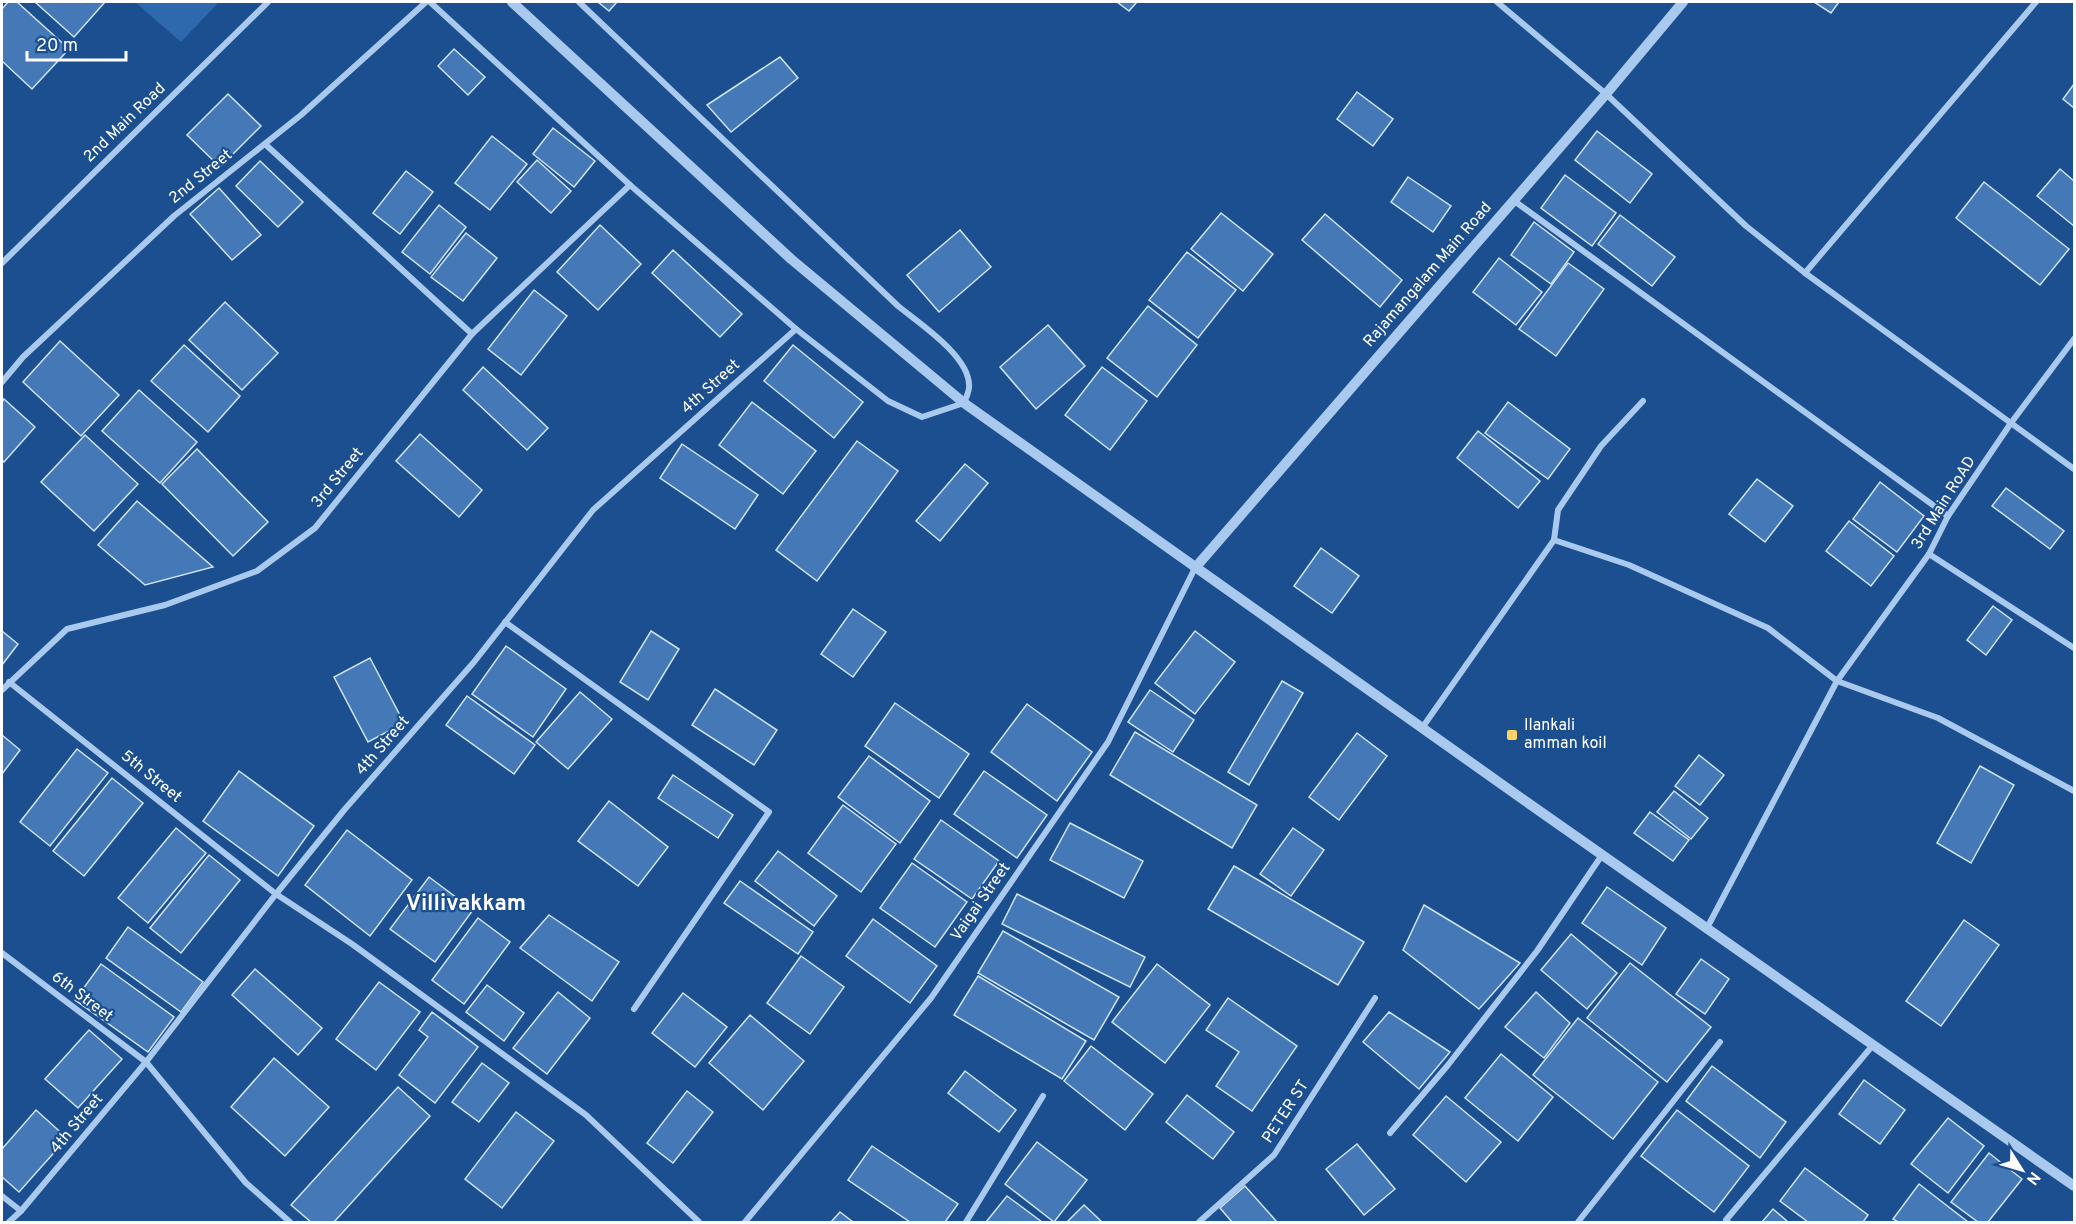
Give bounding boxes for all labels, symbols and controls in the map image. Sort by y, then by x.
scale bar [27,24,126,62]
text: 20 m [36,35,78,58]
street label: 2nd Main Road [80,79,170,167]
street label: 2nd Street [165,145,237,209]
street label: Rajamangalam Main Road [1359,198,1497,352]
street label: 4th Street [677,355,745,419]
street label: 3rd Street [307,444,369,512]
street label: 3rd Main RoAD [1907,453,1981,553]
street label: 4th Street [352,712,414,780]
place label: Ilankali amman koil [1524,716,1607,754]
marker: Ilankali amman koil [1505,728,1519,742]
street label: 5th Street [117,746,185,808]
street label: Vaigai Street [947,859,1015,945]
district label: Villivakkam [406,891,526,918]
street label: 6th Street [47,967,117,1027]
street label: PETER ST [1258,1077,1314,1147]
street label: 4th Street [46,1090,108,1158]
north arrow [1992,1140,2052,1200]
text: N [2021,1167,2044,1188]

